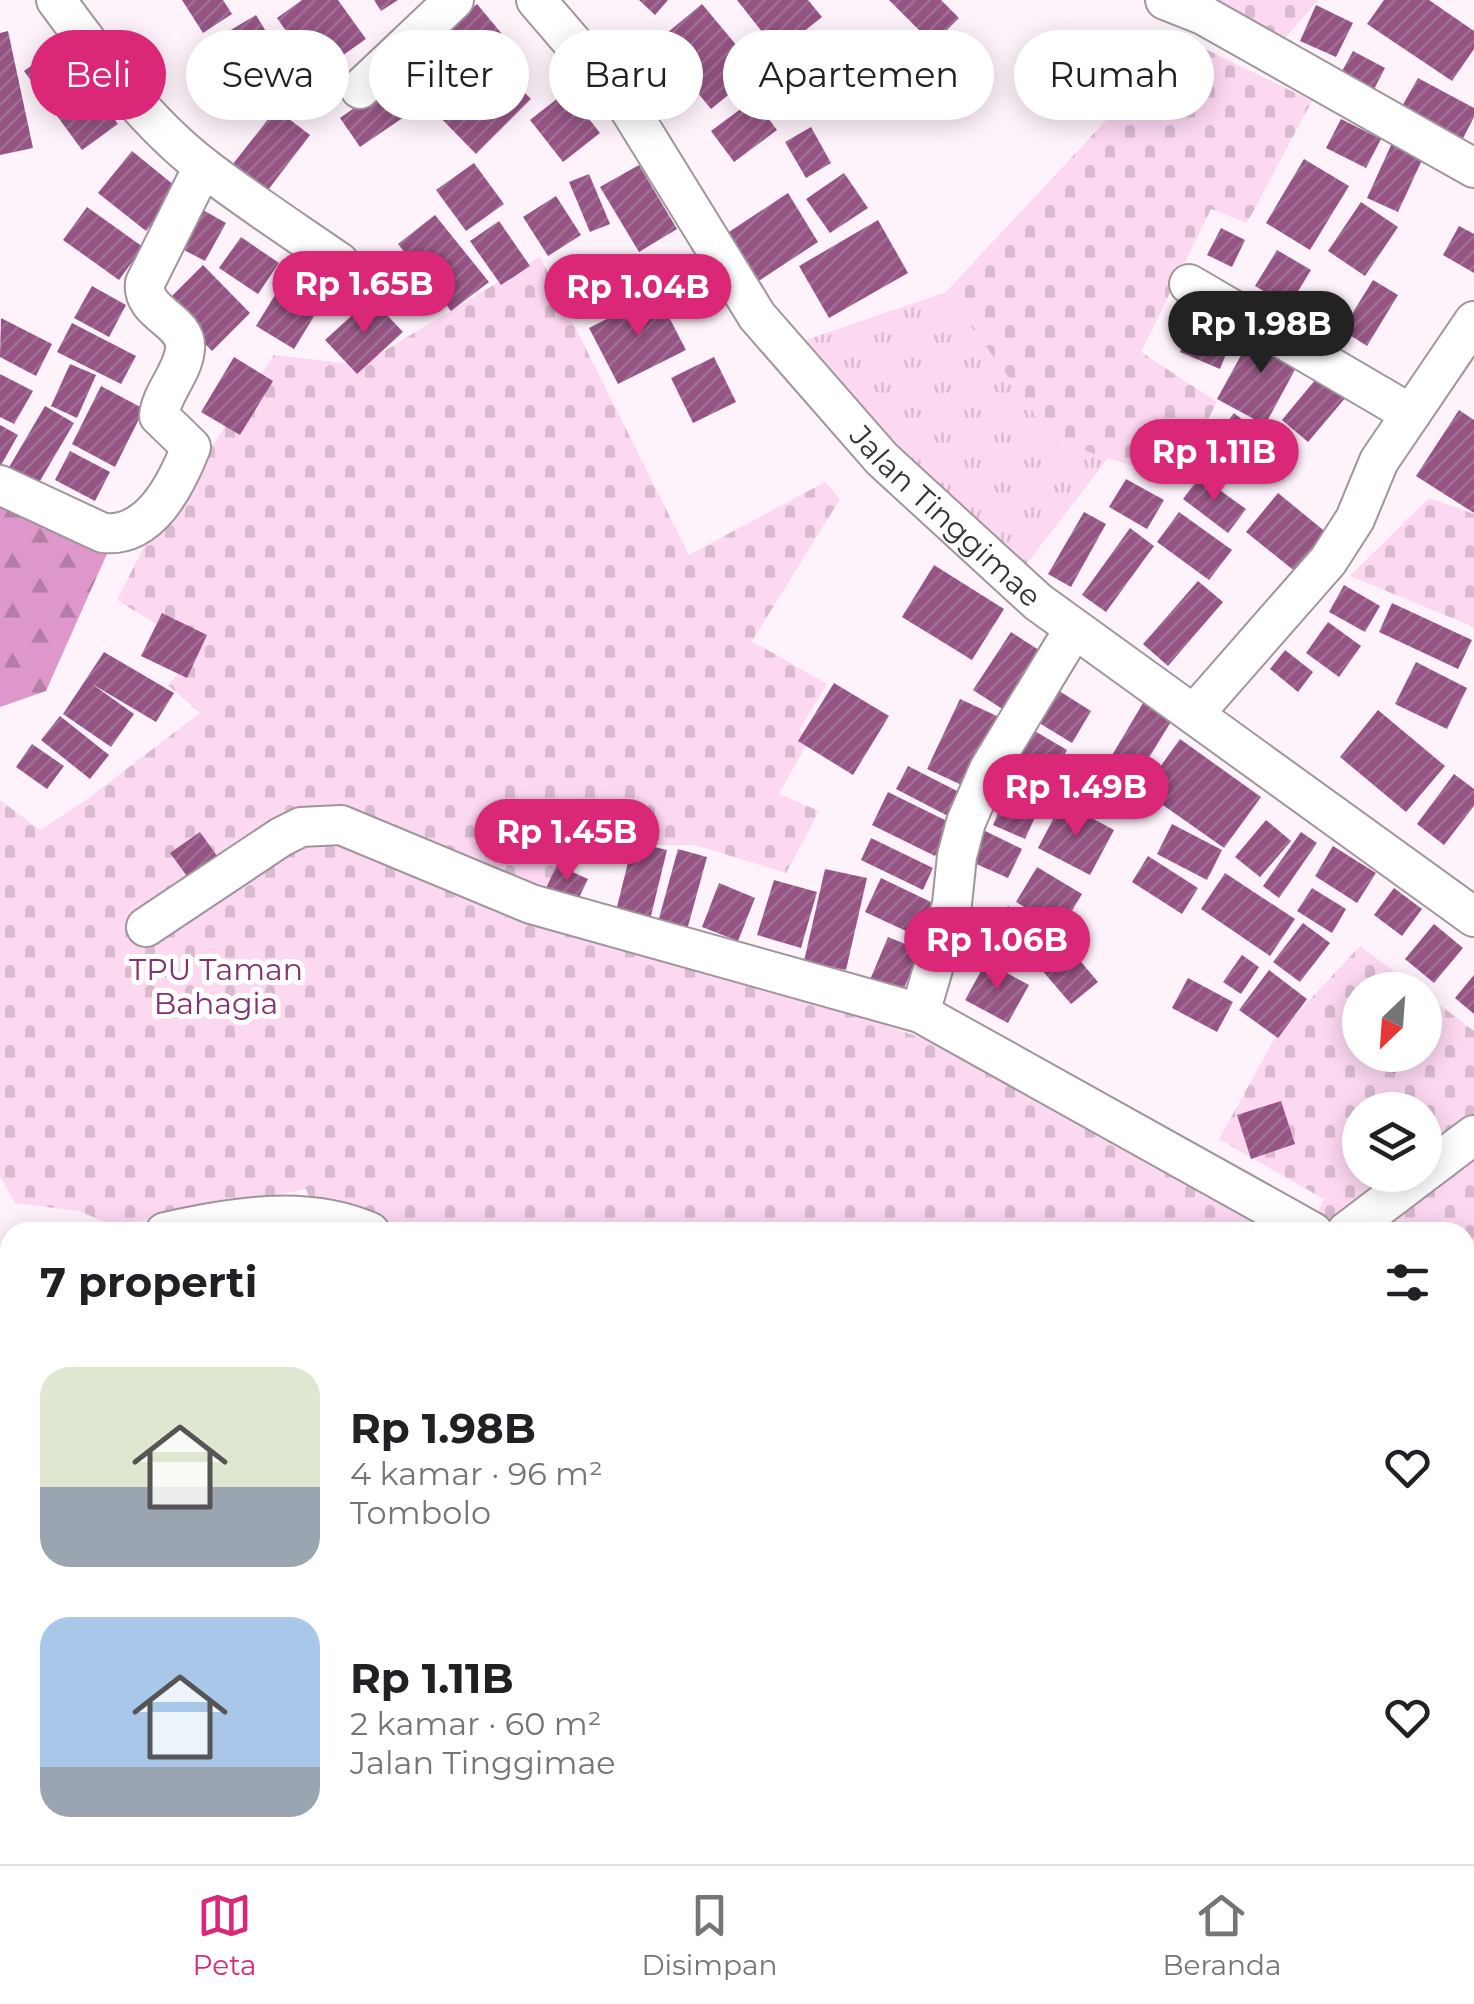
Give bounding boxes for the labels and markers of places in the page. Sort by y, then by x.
pin: Rp 1.65B [261,251,467,336]
pin: Rp 1.04B [535,254,741,339]
pin: Rp 1.98B [1158,291,1364,376]
pin: Rp 1.11B [1111,419,1317,504]
pin: Rp 1.49B [973,754,1179,839]
pin: Rp 1.45B [464,799,670,884]
pin: Rp 1.06B [894,907,1100,992]

